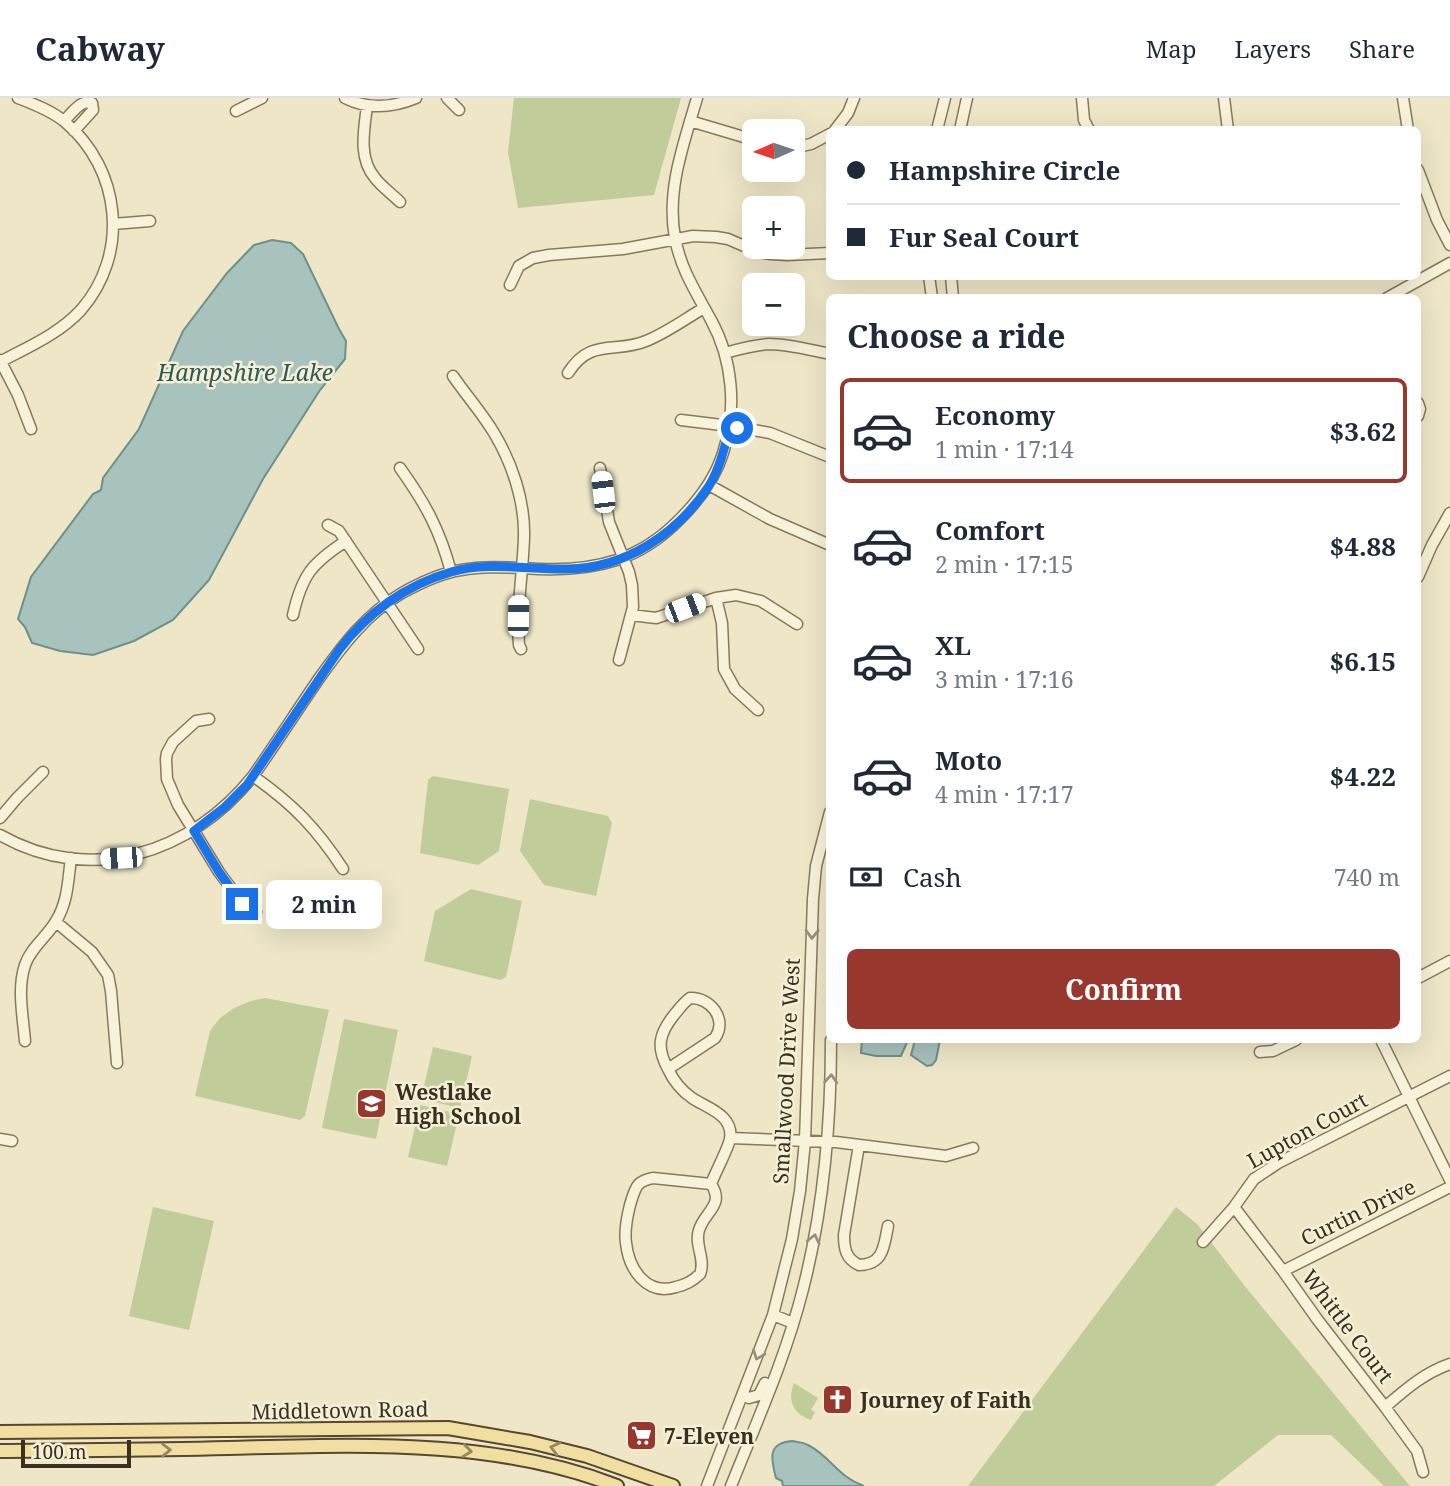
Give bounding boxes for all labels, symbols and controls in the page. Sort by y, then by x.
text: Cabway [35,26,165,71]
text: Map [1146,32,1197,65]
text: Layers [1235,32,1311,65]
text: Share [1349,32,1415,65]
north arrow [742,119,805,182]
map controls [742,119,805,336]
text: Hampshire Circle [889,152,1120,188]
button: + [742,196,805,259]
text: Fur Seal Court [889,219,1079,255]
button: − [742,273,805,336]
text: Choose a ride [847,314,1066,357]
water label: Hampshire Lake [156,356,333,388]
text: Economy [935,397,1055,433]
icon: car [851,399,914,462]
route start [721,412,753,444]
text: $3.62 [1330,413,1396,449]
text: 1 min · 17:14 [935,433,1073,465]
car [591,470,616,514]
text: Comfort [935,512,1045,548]
icon: car [851,514,914,577]
text: $4.88 [1330,528,1396,564]
text: 2 min · 17:15 [935,548,1073,580]
car [662,591,709,625]
car [508,595,529,637]
text: XL [935,627,971,663]
icon: car [851,629,914,692]
text: $6.15 [1330,643,1396,679]
text: 3 min · 17:16 [935,663,1073,695]
text: Moto [935,742,1002,778]
icon: car [851,744,914,807]
text: $4.22 [1330,758,1396,794]
text: 4 min · 17:17 [935,778,1073,810]
car [100,846,143,870]
icon: cash [847,858,885,896]
text: Cash [903,859,962,895]
text: 740 m [1334,861,1400,893]
callout: 2 min [266,880,382,928]
route end [226,888,258,920]
text: 2 min [291,888,357,920]
one-way arrow [804,929,819,940]
button: Confirm [847,949,1400,1029]
street label: Smallwood Drive West [766,957,806,1185]
one-way arrow [823,1073,838,1084]
place label: Westlake High School [395,1078,522,1130]
street label: Lupton Court [1242,1085,1372,1175]
school or university icon: Westlake High School [355,1087,389,1121]
street label: Curtin Drive [1296,1172,1420,1252]
one-way arrow [806,1233,820,1245]
street label: Whittle Court [1296,1263,1400,1389]
one-way arrow [752,1348,766,1360]
church icon: Journey of Faith [820,1383,854,1417]
place label: Journey of Faith [859,1386,1031,1414]
street label: Middletown Road [251,1394,429,1426]
supermarket icon: 7-Eleven [624,1419,658,1453]
place label: 7-Eleven [664,1422,754,1450]
scale bar [21,1437,131,1469]
text: 100 m [32,1439,87,1465]
one-way arrow [161,1442,172,1458]
one-way arrow [549,1442,561,1456]
one-way arrow [462,1443,473,1458]

